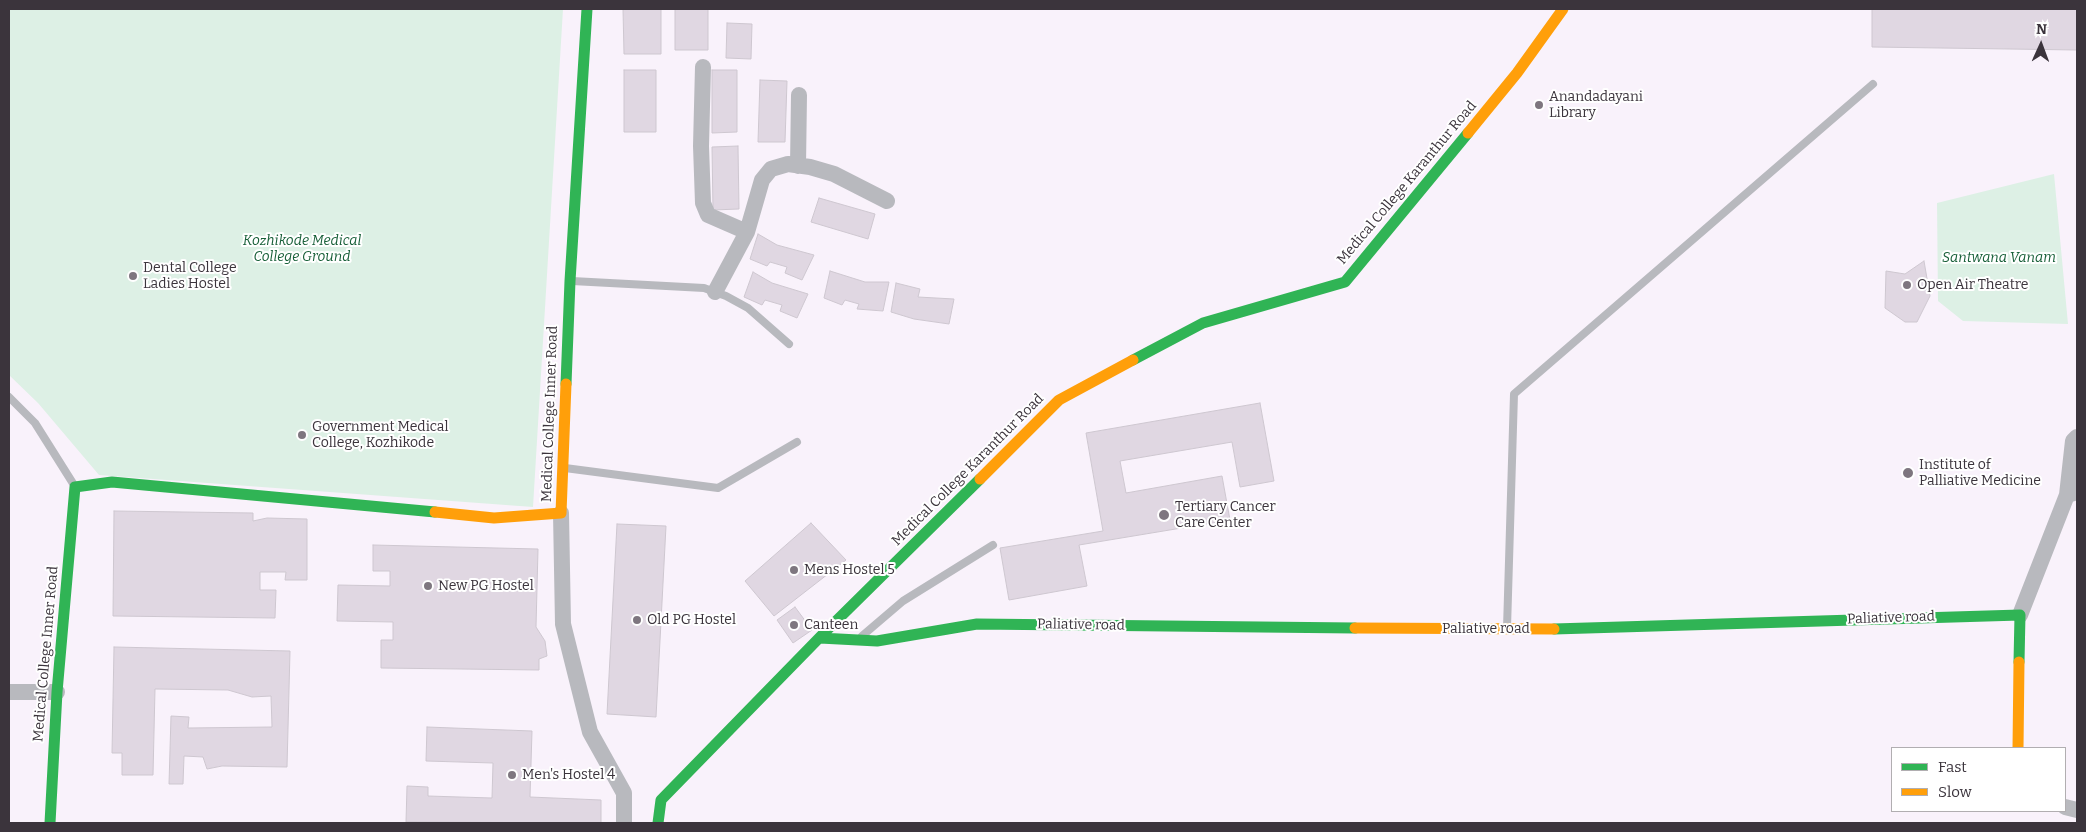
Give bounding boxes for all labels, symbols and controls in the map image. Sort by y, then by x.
north arrow [2016,20,2066,70]
text: N [2036,21,2047,38]
place label: Anandadayani Library [1549,89,1643,121]
street label: Medical College Karanthur Road [1334,98,1480,268]
marker: Anandadayani Library [1533,99,1545,111]
park label: Kozhikode Medical College Ground [243,233,361,266]
park label: Santwana Vanam [1942,250,2056,266]
place label: Dental College Ladies Hostel [143,260,237,292]
marker: Dental College Ladies Hostel [127,270,139,282]
place label: Open Air Theatre [1917,277,2028,293]
marker: Open Air Theatre [1901,279,1913,291]
street label: Medical College Inner Road [539,326,561,502]
street label: Medical College Karanthur Road [889,391,1047,549]
place label: Government Medical College, Kozhikode [312,419,448,452]
marker: Government Medical College, Kozhikode [296,429,308,441]
place label: Institute of Palliative Medicine [1919,457,2041,490]
marker: Institute of Palliative Medicine [1901,466,1915,480]
place label: Tertiary Cancer Care Center [1175,499,1276,532]
marker: Tertiary Cancer Care Center [1157,508,1171,522]
place label: Mens Hostel 5 [804,562,895,578]
marker: Mens Hostel 5 [788,564,800,576]
street label: Medical College Inner Road [30,565,62,743]
place label: New PG Hostel [438,578,534,594]
marker: New PG Hostel [422,580,434,592]
street label: Paliative road [1847,608,1935,628]
place label: Old PG Hostel [647,612,736,628]
marker: Old PG Hostel [631,614,643,626]
street label: Paliative road [1037,616,1125,634]
place label: Canteen [804,617,858,633]
marker: Canteen [788,619,800,631]
street label: Paliative road [1442,621,1530,637]
legend [1891,747,2066,812]
text: Fast [1938,758,1967,776]
place label: Men's Hostel 4 [522,767,615,783]
marker: Men's Hostel 4 [506,769,518,781]
text: Slow [1938,783,1972,801]

